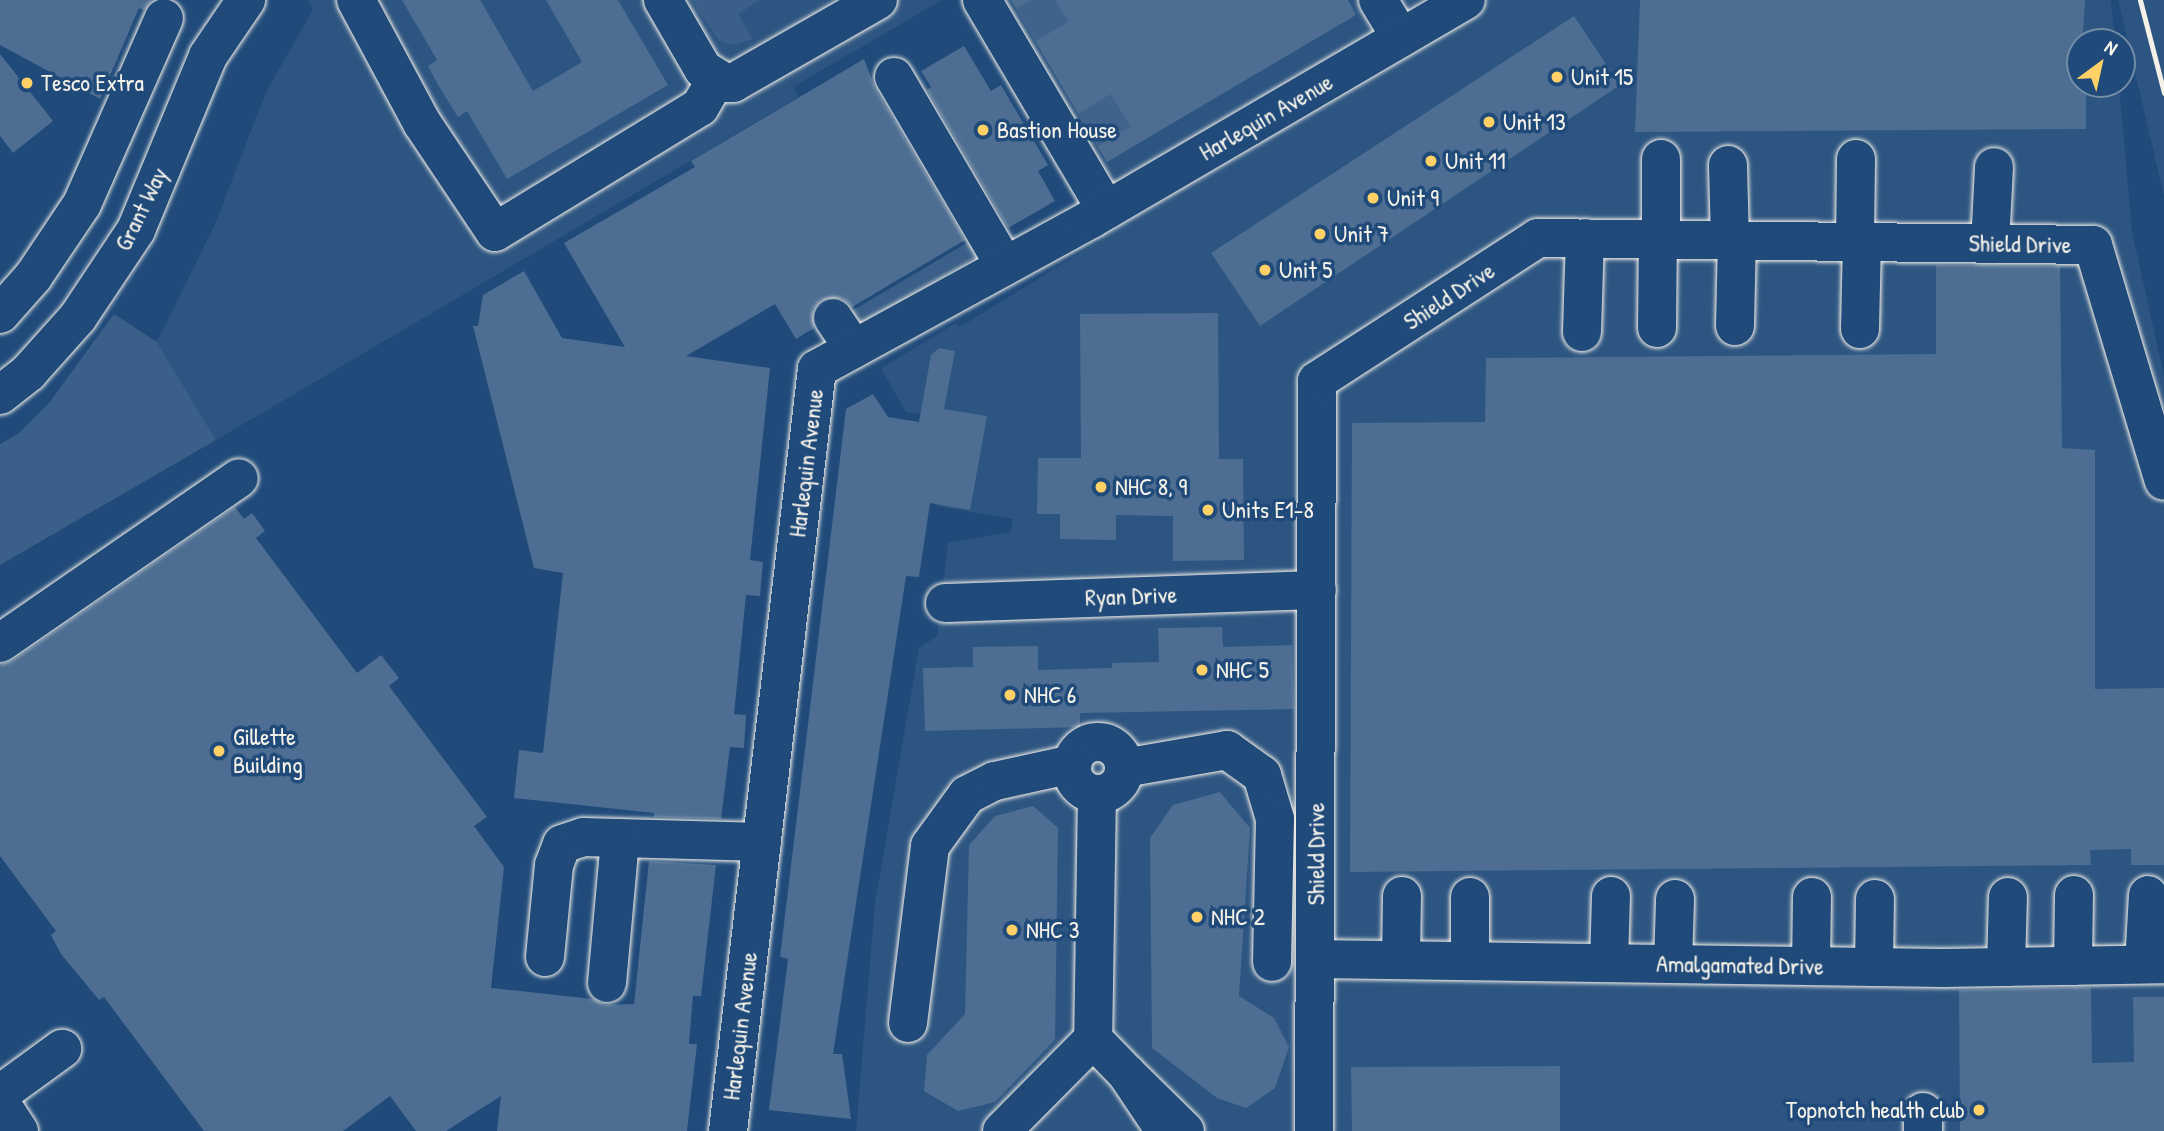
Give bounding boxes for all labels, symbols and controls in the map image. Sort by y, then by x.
north arrow [2066,28,2136,98]
text: N [2100,33,2123,61]
place label: Unit 15 [1571,63,1633,91]
street label: Harlequin Avenue [1194,67,1338,167]
place label: Tesco Extra [41,69,144,97]
marker: Unit 15 [1549,69,1565,85]
marker: Tesco Extra [19,75,35,91]
place label: Unit 13 [1503,108,1566,136]
marker: Unit 13 [1481,114,1497,130]
place label: Bastion House [997,116,1117,144]
marker: Bastion House [975,122,991,138]
place label: Unit 11 [1445,147,1506,175]
marker: Unit 11 [1423,153,1439,169]
street label: Grant Way [109,163,173,255]
place label: Unit 9 [1387,184,1439,212]
marker: Unit 9 [1365,190,1381,206]
place label: Unit 7 [1334,220,1389,248]
marker: Unit 7 [1312,226,1328,242]
street label: Shield Drive [1969,229,2071,259]
place label: Unit 5 [1279,256,1332,284]
street label: Shield Drive [1398,256,1500,336]
marker: Unit 5 [1257,262,1273,278]
street label: Harlequin Avenue [783,387,829,539]
place label: NHC 8, 9 [1115,473,1187,501]
marker: NHC 8, 9 [1093,479,1109,495]
place label: Units E1-8 [1222,496,1314,524]
marker: Units E1-8 [1200,502,1216,518]
street label: Ryan Drive [1085,580,1177,612]
place label: NHC 5 [1216,656,1269,684]
marker: NHC 5 [1194,662,1210,678]
place label: NHC 6 [1024,681,1076,709]
marker: NHC 6 [1002,687,1018,703]
place label: Gillette Building [233,723,303,779]
marker: Gillette Building [211,743,227,759]
street label: Shield Drive [1302,803,1330,905]
place label: NHC 2 [1211,903,1265,931]
marker: NHC 2 [1189,909,1205,925]
place label: NHC 3 [1026,916,1079,944]
marker: NHC 3 [1004,922,1020,938]
street label: Amalgamated Drive [1656,949,1824,981]
street label: Harlequin Avenue [717,950,763,1102]
place label: Topnotch health club [1786,1096,1965,1124]
marker: Topnotch health club [1971,1102,1987,1118]

